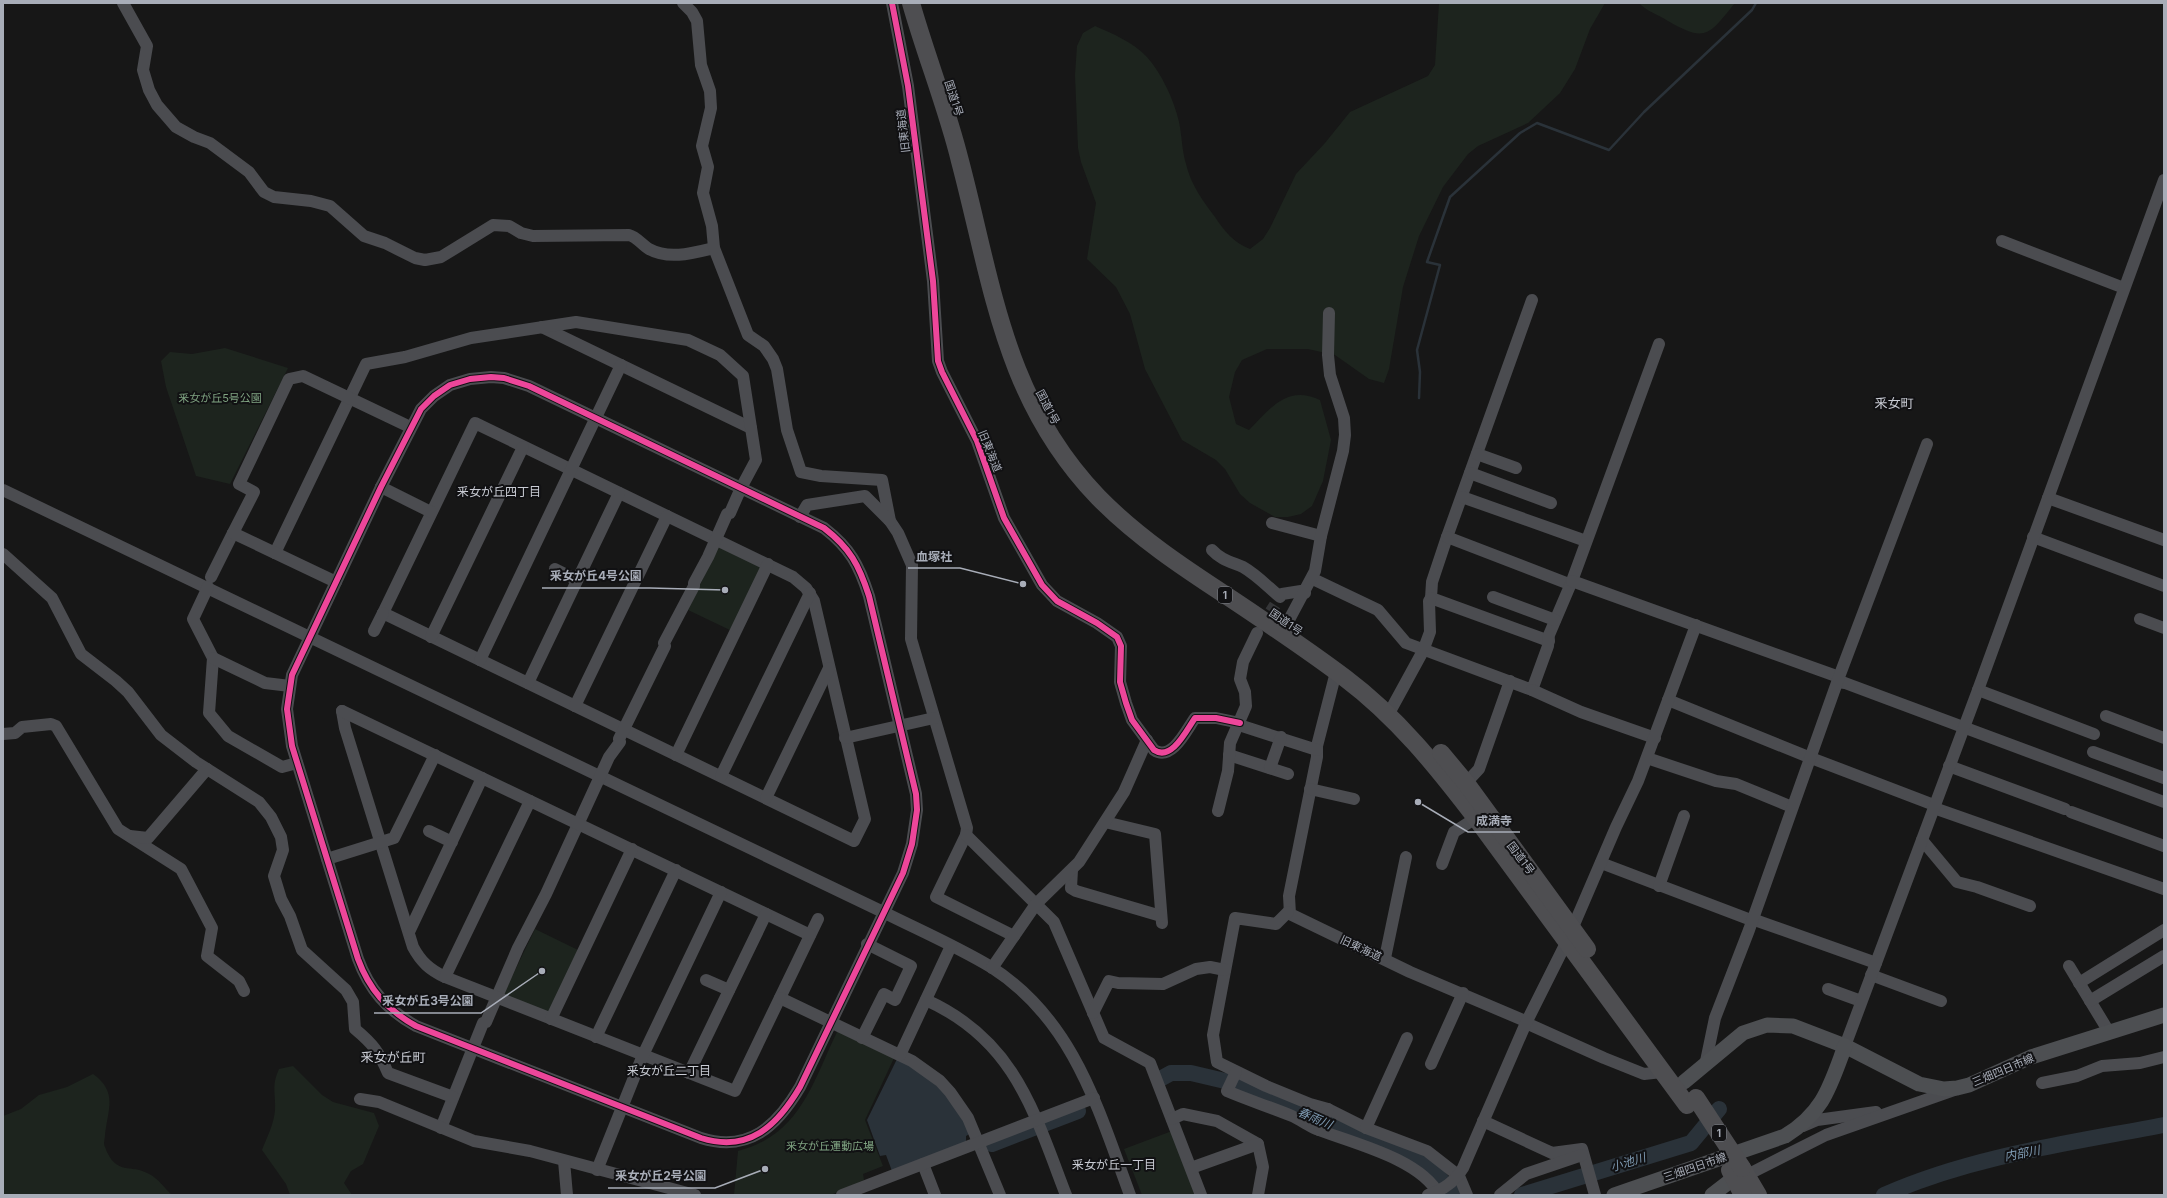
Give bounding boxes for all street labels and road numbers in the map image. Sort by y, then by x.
street label: 国道1号 [942,78,966,118]
street label: 旧東海道 [893,108,913,154]
street label: 国道1号 [1033,387,1063,427]
street label: 旧東海道 [975,428,1005,474]
road number: 1 [1218,587,1232,603]
street label: 国道1号 [1267,606,1305,638]
street label: 国道1号 [1504,839,1538,877]
street label: 旧東海道 [1338,932,1384,964]
street label: 三畑四日市線 [1970,1051,2036,1089]
road number: 1 [1712,1125,1726,1141]
street label: 三畑四日市線 [1662,1150,1728,1184]

